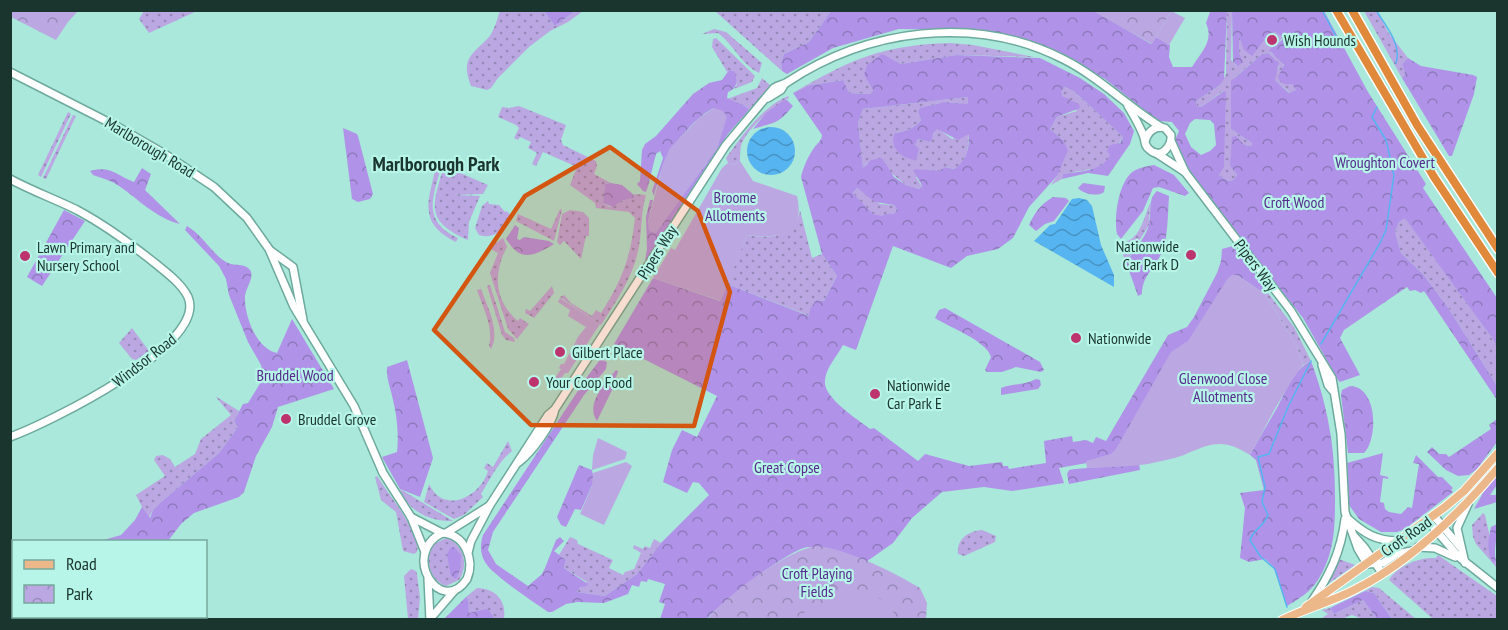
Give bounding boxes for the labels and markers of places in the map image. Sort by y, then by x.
place label: Wish Hounds [1284,30,1356,50]
marker: Wish Hounds [1265,33,1279,47]
place label: Nationwide Car Park D [1116,236,1179,274]
place label: Lawn Primary and Nursery School [37,237,135,275]
marker: Nationwide Car Park D [1184,248,1198,262]
marker: Lawn Primary and Nursery School [18,249,32,263]
place label: Nationwide [1088,328,1151,348]
marker: Nationwide [1069,331,1083,345]
place label: Gilbert Place [572,342,643,362]
marker: Gilbert Place [553,345,567,359]
place label: Your Coop Food [546,372,632,392]
marker: Your Coop Food [527,375,541,389]
place label: Nationwide Car Park E [887,375,950,413]
marker: Nationwide Car Park E [868,387,882,401]
place label: Bruddel Grove [298,409,376,429]
marker: Bruddel Grove [279,412,293,426]

